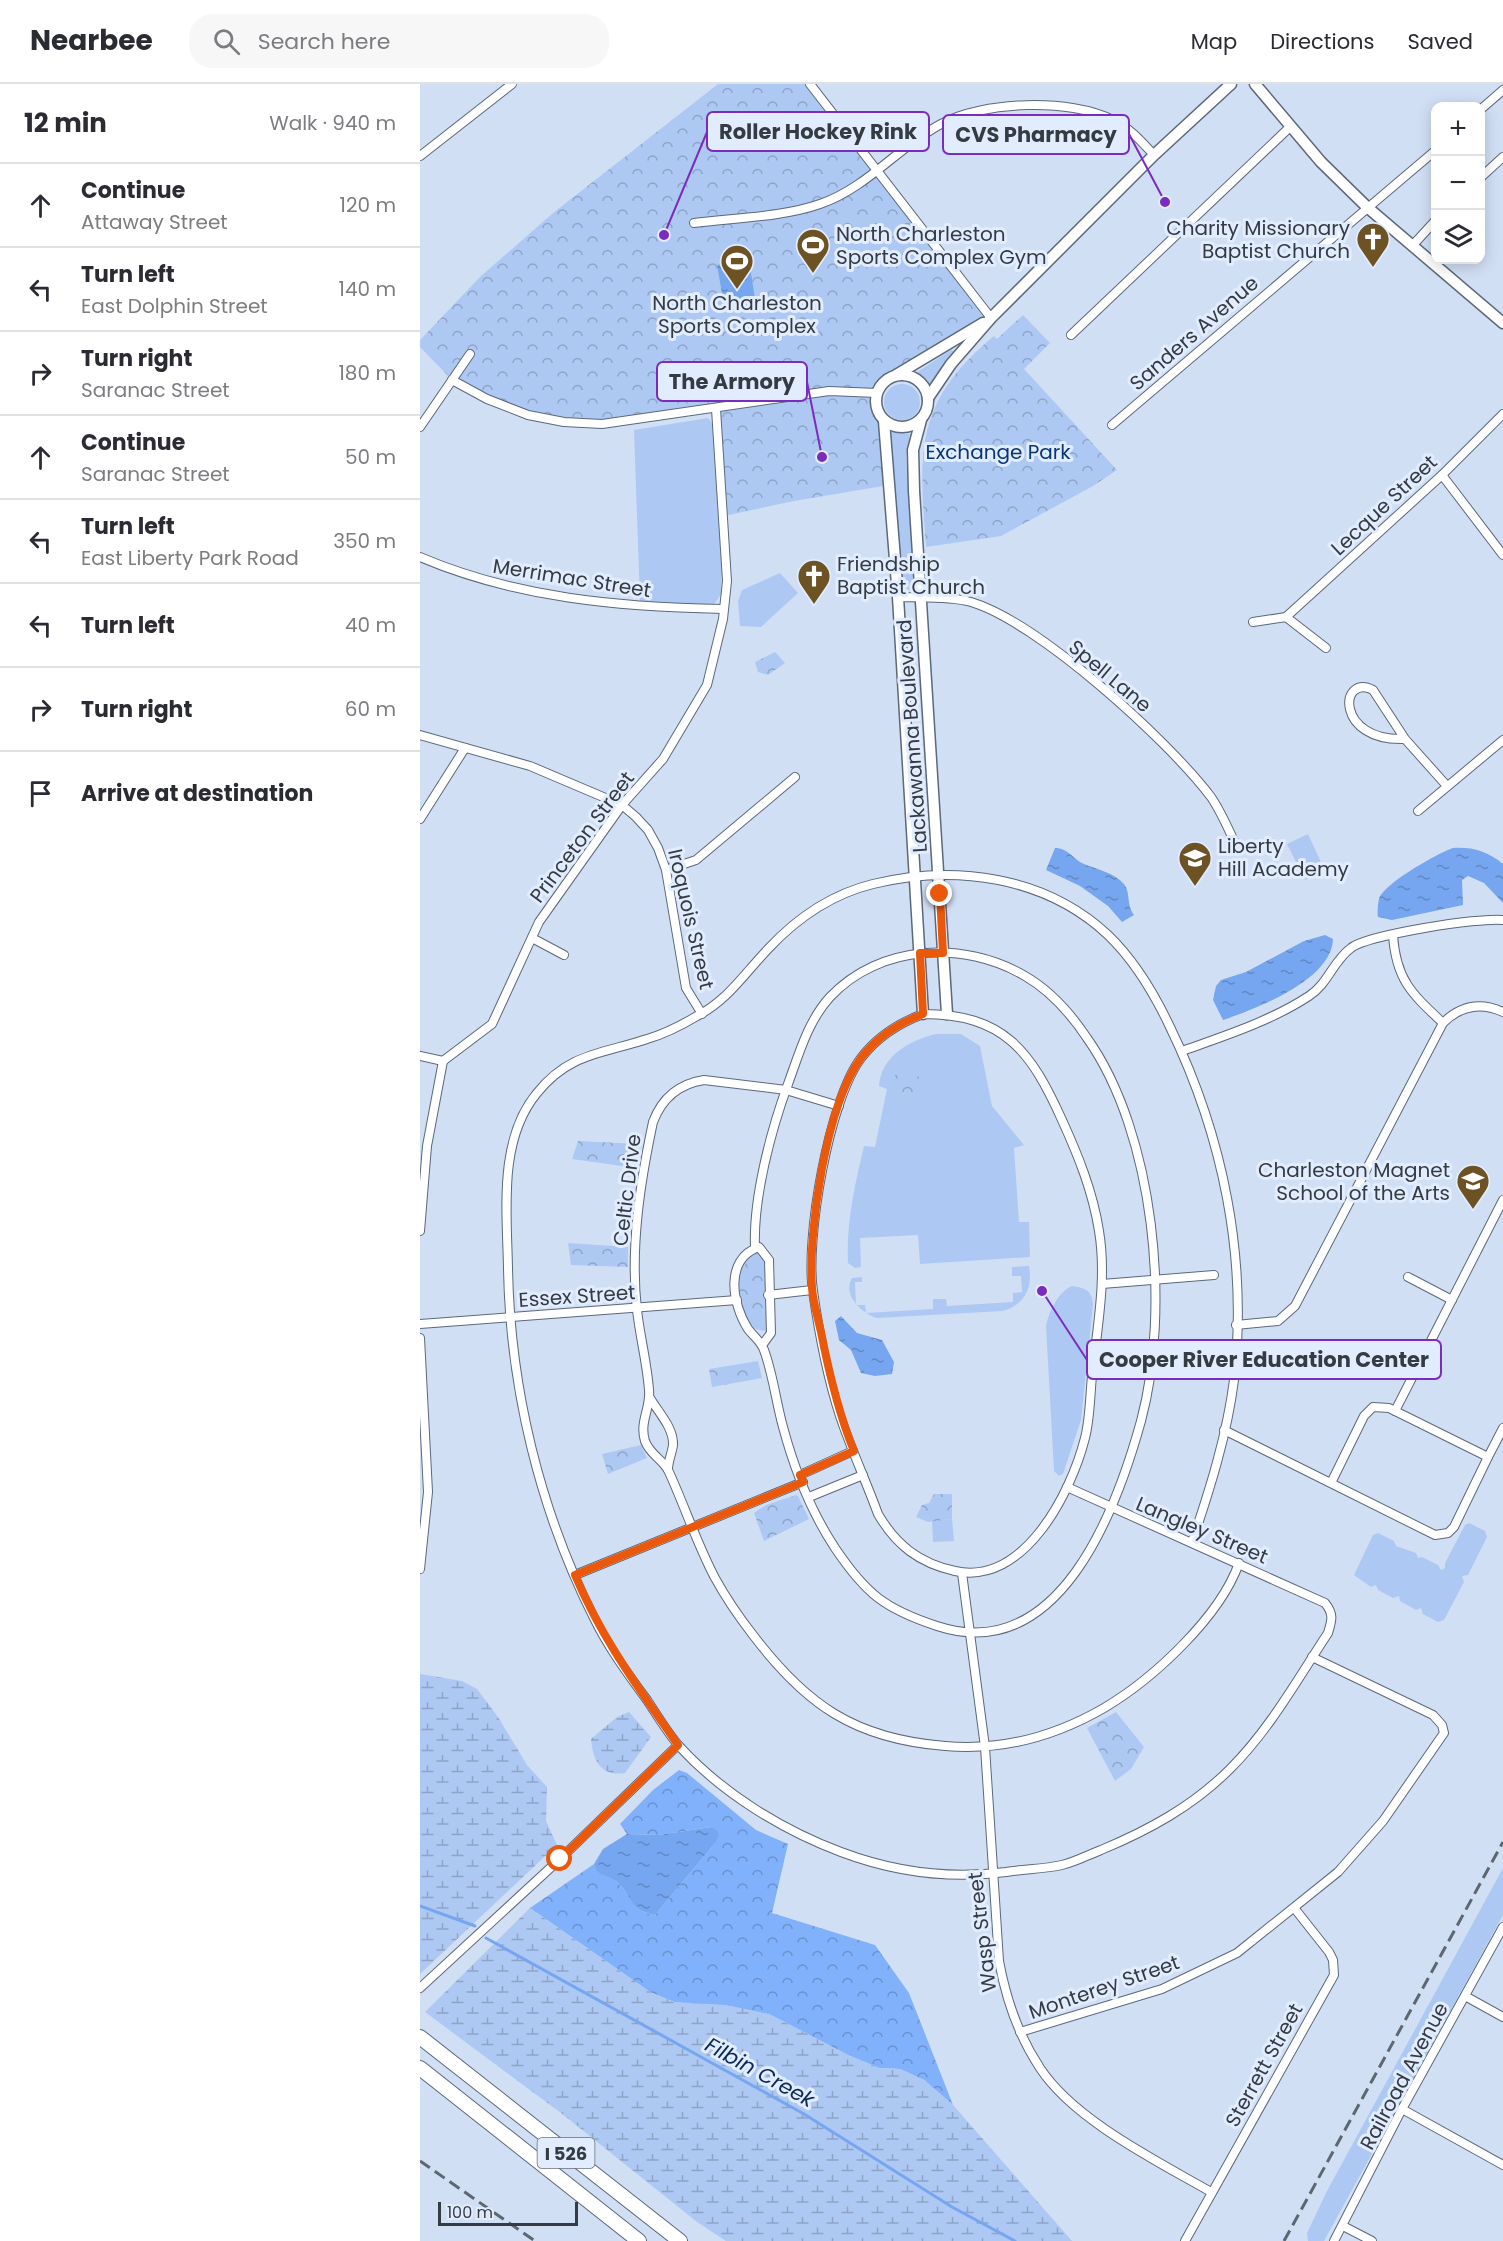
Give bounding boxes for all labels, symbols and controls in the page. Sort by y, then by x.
search box [189,14,609,68]
text: Nearbee [30,21,153,60]
icon: search [210,25,243,58]
text: Search here [258,26,390,57]
text: Map [1191,27,1237,56]
text: Directions [1270,27,1374,56]
text: Saved [1407,27,1473,56]
map controls [1431,102,1485,264]
button: + [1431,102,1485,156]
text: 12 min [24,105,107,141]
text: Walk · 940 m [269,109,396,137]
callout: Roller Hockey Rink [707,112,929,151]
callout: CVS Pharmacy [943,115,1129,154]
text: Roller Hockey Rink [719,117,917,146]
text: CVS Pharmacy [955,120,1118,149]
button: − [1431,156,1485,210]
text: Continue [81,175,185,206]
icon: ahead [24,189,57,222]
text: 120 m [340,191,396,219]
text: Attaway Street [81,208,228,236]
button: layers [1431,210,1485,264]
place label: Charity Missionary Baptist Church [1166,214,1350,265]
place label: North Charleston Sports Complex Gym [836,220,1047,271]
church icon: Charity Missionary Baptist Church [1355,221,1391,268]
sports icon: North Charleston Sports Complex Gym [795,227,831,274]
sports icon: North Charleston Sports Complex [719,243,755,290]
text: Turn left [81,259,175,290]
street label: Sanders Avenue [1124,269,1264,397]
icon: left [24,273,57,306]
text: 140 m [339,275,396,303]
place label: North Charleston Sports Complex [652,289,822,340]
text: East Dolphin Street [81,292,268,320]
text: Turn right [81,343,192,374]
icon: right [24,357,57,390]
text: 180 m [338,359,396,387]
callout: The Armory [657,362,807,401]
text: The Armory [669,367,796,396]
text: Saranac Street [81,376,230,404]
text: Continue [81,427,185,458]
park label: Exchange Park [925,438,1071,466]
icon: ahead [24,441,57,474]
text: 50 m [345,443,396,471]
street label: Lecque Street [1325,448,1443,562]
text: Saranac Street [81,460,230,488]
text: Turn left [81,511,175,542]
icon: left [24,525,57,558]
text: 350 m [333,527,396,555]
text: East Liberty Park Road [81,544,299,572]
place label: Friendship Baptist Church [837,550,985,601]
street label: Merrimac Street [491,552,653,604]
church icon: Friendship Baptist Church [796,558,832,605]
icon: left [24,609,57,642]
text: Turn left [81,610,175,641]
text: 40 m [345,611,396,639]
street label: Lackawanna Boulevard [890,619,934,853]
street label: Spell Lane [1063,633,1157,719]
icon: right [24,693,57,726]
text: Turn right [81,694,192,725]
text: 60 m [345,695,396,723]
street label: Princeton Street [523,765,641,909]
icon: arrive [24,777,57,810]
text: Arrive at destination [81,778,313,809]
place label: Liberty Hill Academy [1218,832,1349,883]
school or university icon: Liberty Hill Academy [1177,840,1213,887]
street label: Iroquois Street [661,846,721,992]
route end [926,880,952,906]
street label: Celtic Drive [606,1132,648,1248]
place label: Charleston Magnet School of the Arts [1258,1156,1450,1207]
school or university icon: Charleston Magnet School of the Arts [1455,1163,1491,1210]
street label: Essex Street [518,1278,636,1314]
callout: Cooper River Education Center [1087,1340,1441,1379]
text: Cooper River Education Center [1099,1345,1429,1374]
street label: Langley Street [1132,1490,1272,1570]
route start [546,1845,572,1871]
street label: Wasp Street [961,1870,1003,1994]
street label: Monterey Street [1025,1948,1183,2026]
street label: Railroad Avenue [1353,1997,1455,2155]
street label: Sterrett Street [1218,1998,1310,2132]
water label: Filbin Creek [700,2030,821,2115]
road number: I 526 [538,2138,594,2168]
scale bar [438,2199,578,2226]
text: 100 m [447,2201,493,2224]

